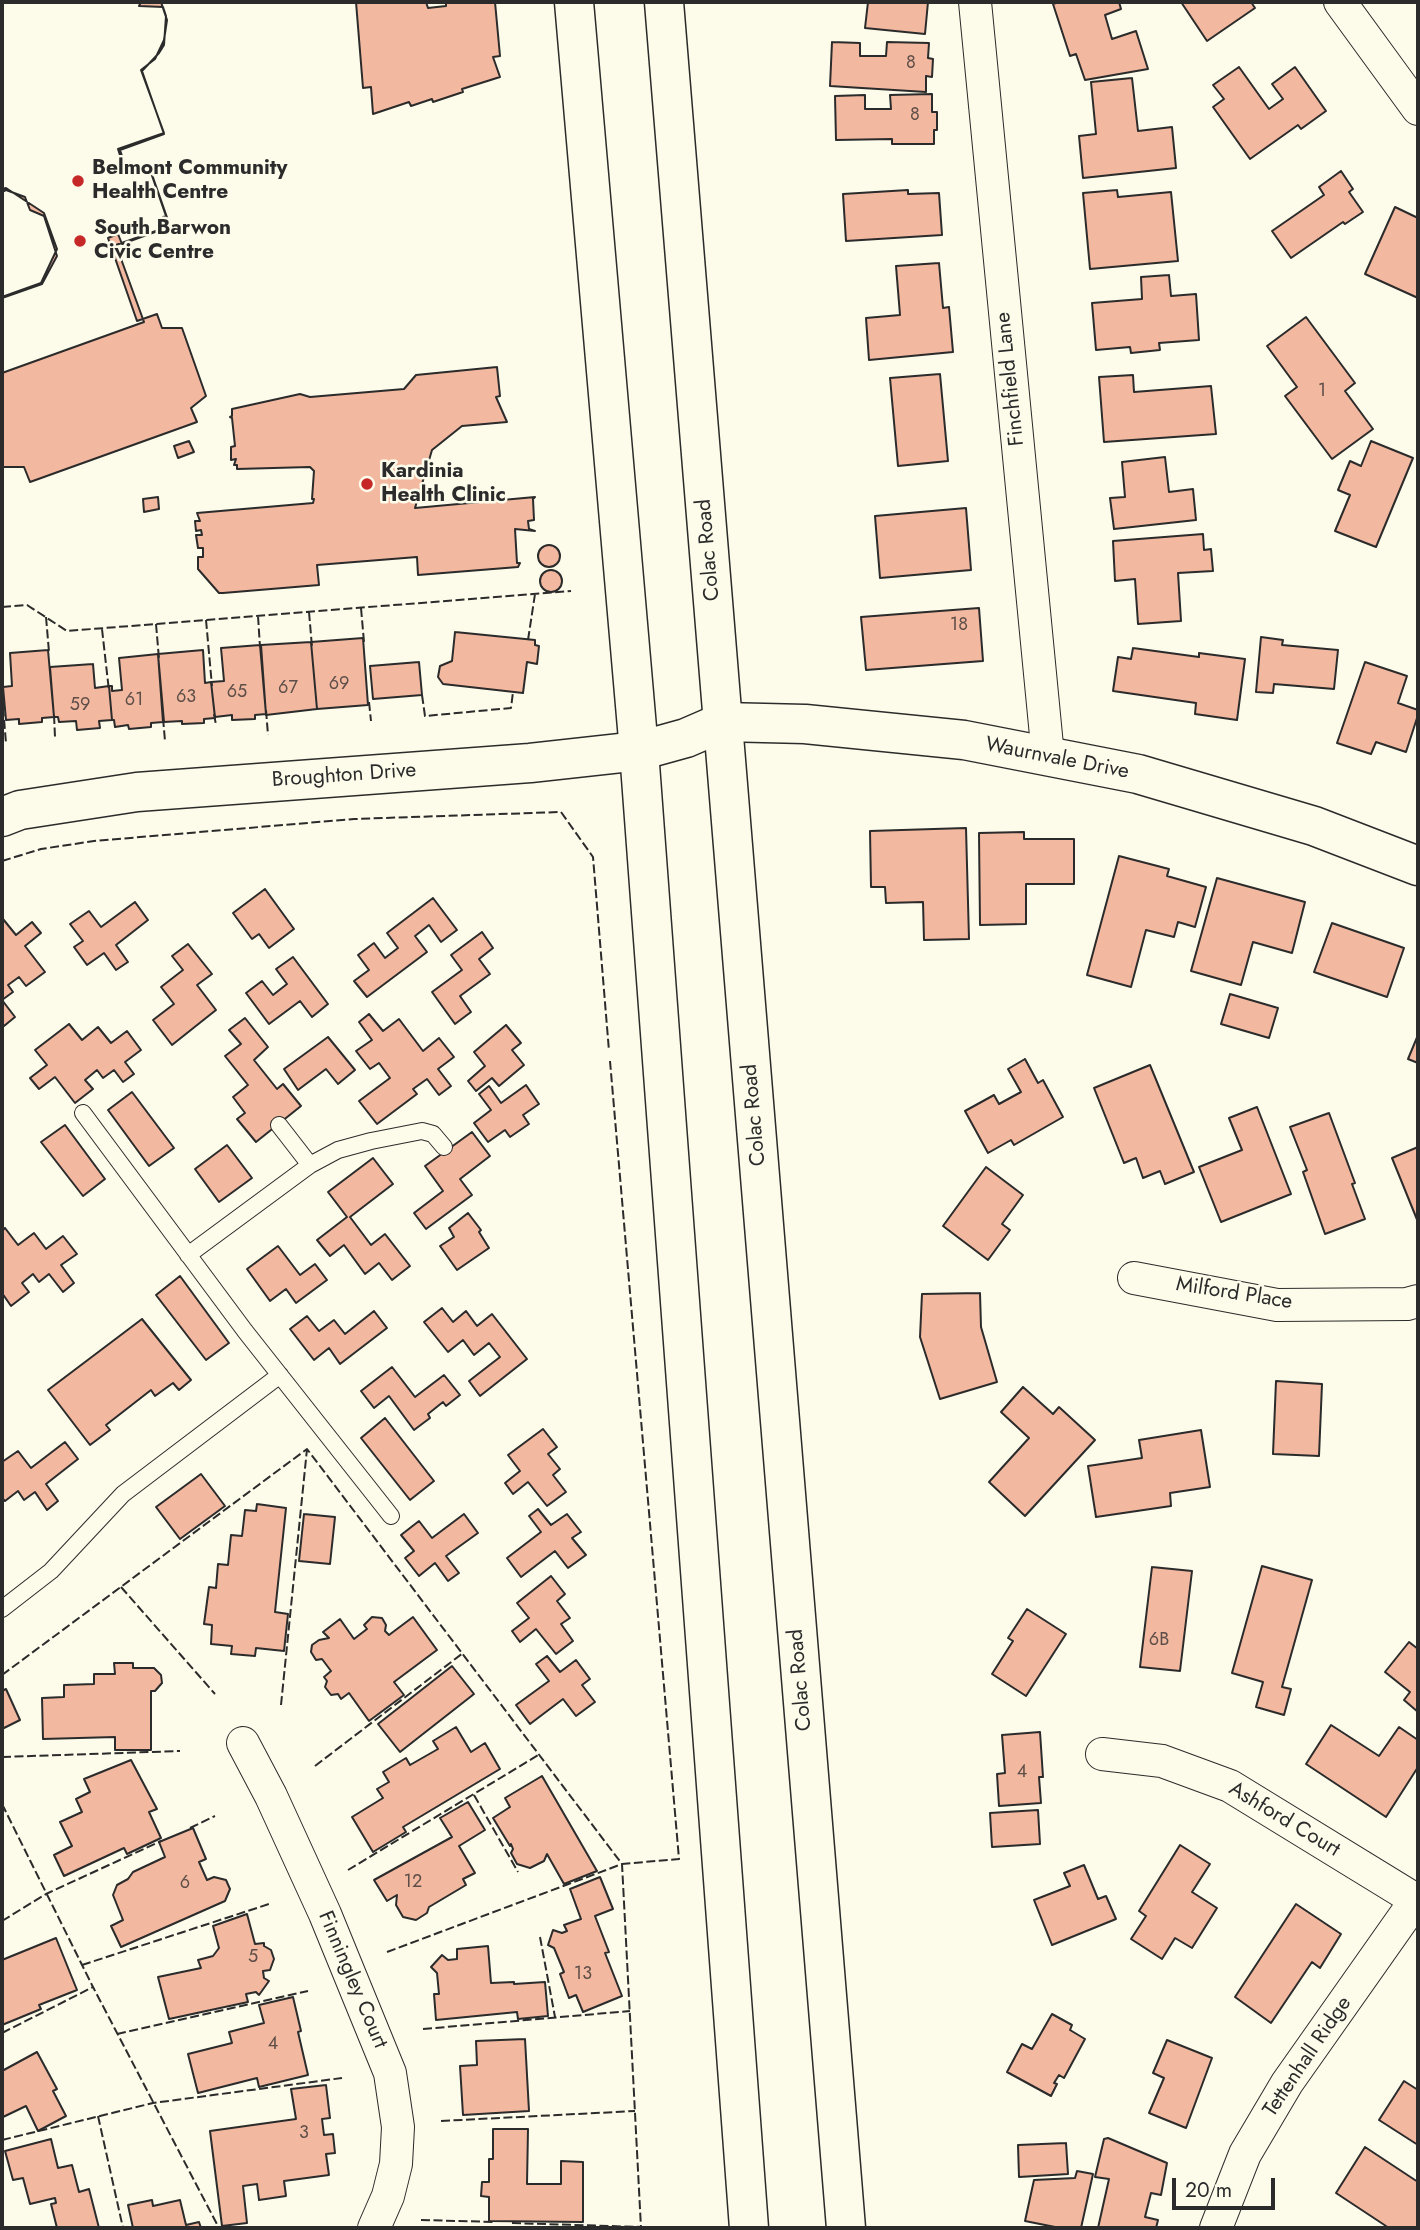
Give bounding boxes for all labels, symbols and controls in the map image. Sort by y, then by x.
house number: 8 [906,53,916,75]
house number: 8 [910,105,920,127]
place label: Belmont Community Health Centre [92,156,287,206]
marker: Belmont Community Health Centre [70,173,86,189]
place label: South Barwon Civic Centre [94,216,231,266]
marker: South Barwon Civic Centre [72,233,88,249]
street label: Finchfield Lane [991,311,1031,447]
house number: 1 [1318,381,1326,403]
place label: Kardinia Health Clinic [381,459,506,509]
marker: Kardinia Health Clinic [359,476,375,492]
street label: Colac Road [692,498,726,602]
house number: 18 [950,615,968,637]
house number: 69 [329,674,349,696]
house number: 67 [278,678,298,700]
house number: 65 [227,682,247,704]
house number: 63 [176,687,196,709]
house number: 61 [125,690,143,712]
house number: 59 [70,695,90,717]
street label: Waurnvale Drive [983,733,1131,785]
street label: Broughton Drive [271,758,417,794]
street label: Colac Road [738,1063,772,1167]
street label: Milford Place [1174,1272,1294,1316]
street label: Colac Road [784,1628,818,1732]
house number: 6B [1149,1630,1169,1652]
house number: 4 [1017,1762,1027,1784]
street label: Ashford Court [1224,1777,1344,1863]
house number: 12 [404,1872,422,1894]
house number: 6 [180,1873,190,1895]
street label: Finningley Court [312,1908,392,2052]
house number: 5 [248,1947,258,1969]
house number: 13 [574,1964,592,1986]
street label: Tettenhall Ridge [1259,1992,1357,2122]
house number: 4 [268,2034,278,2056]
house number: 3 [299,2123,309,2145]
scale bar [1175,2164,1278,2208]
text: 20 m [1185,2175,1232,2205]

